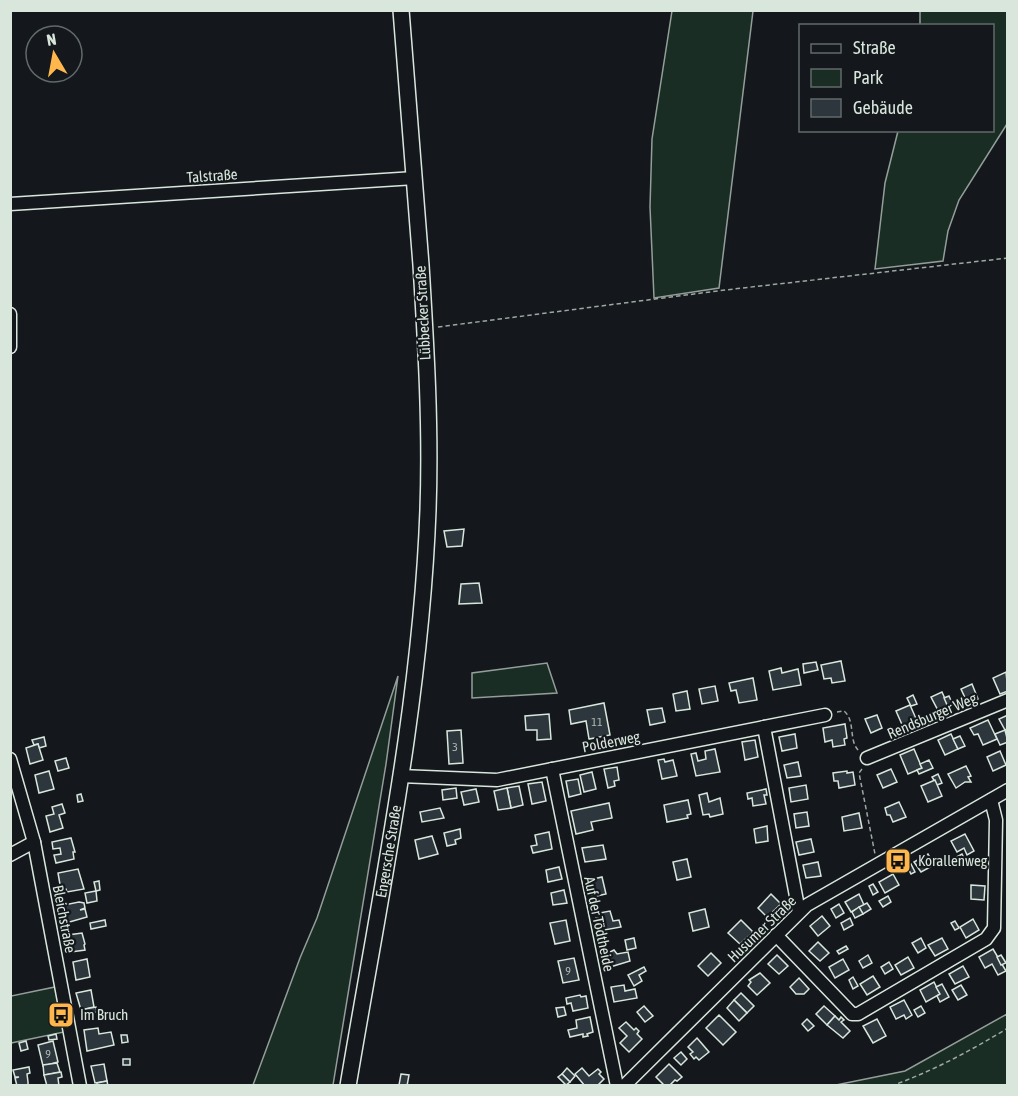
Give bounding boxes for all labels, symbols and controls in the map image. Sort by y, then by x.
north arrow [24,24,84,84]
legend [799,24,994,132]
text: N [45,30,58,49]
text: Straße [853,37,896,58]
text: Park [853,67,883,88]
text: Gebäude [853,97,913,118]
street label: Talstraße [186,165,238,186]
street label: Lübbecker Straße [412,265,433,361]
street label: Rendsburger Weg [885,689,980,742]
house number: 11 [591,715,603,729]
street label: Polderweg [581,727,642,755]
house number: 3 [452,740,458,754]
street label: Engersche Straße [372,804,404,899]
bus stop icon: Korallenweg [883,846,913,876]
place label: Korallenweg [918,852,988,869]
street label: Auf der Tödtheide [581,875,618,973]
street label: Bleichstraße [50,884,79,954]
street label: Husumer Straße [724,892,799,965]
house number: 9 [565,964,571,978]
bus stop icon: Im Bruch [46,1000,76,1030]
place label: Im Bruch [80,1006,128,1023]
house number: 9 [45,1047,51,1061]

